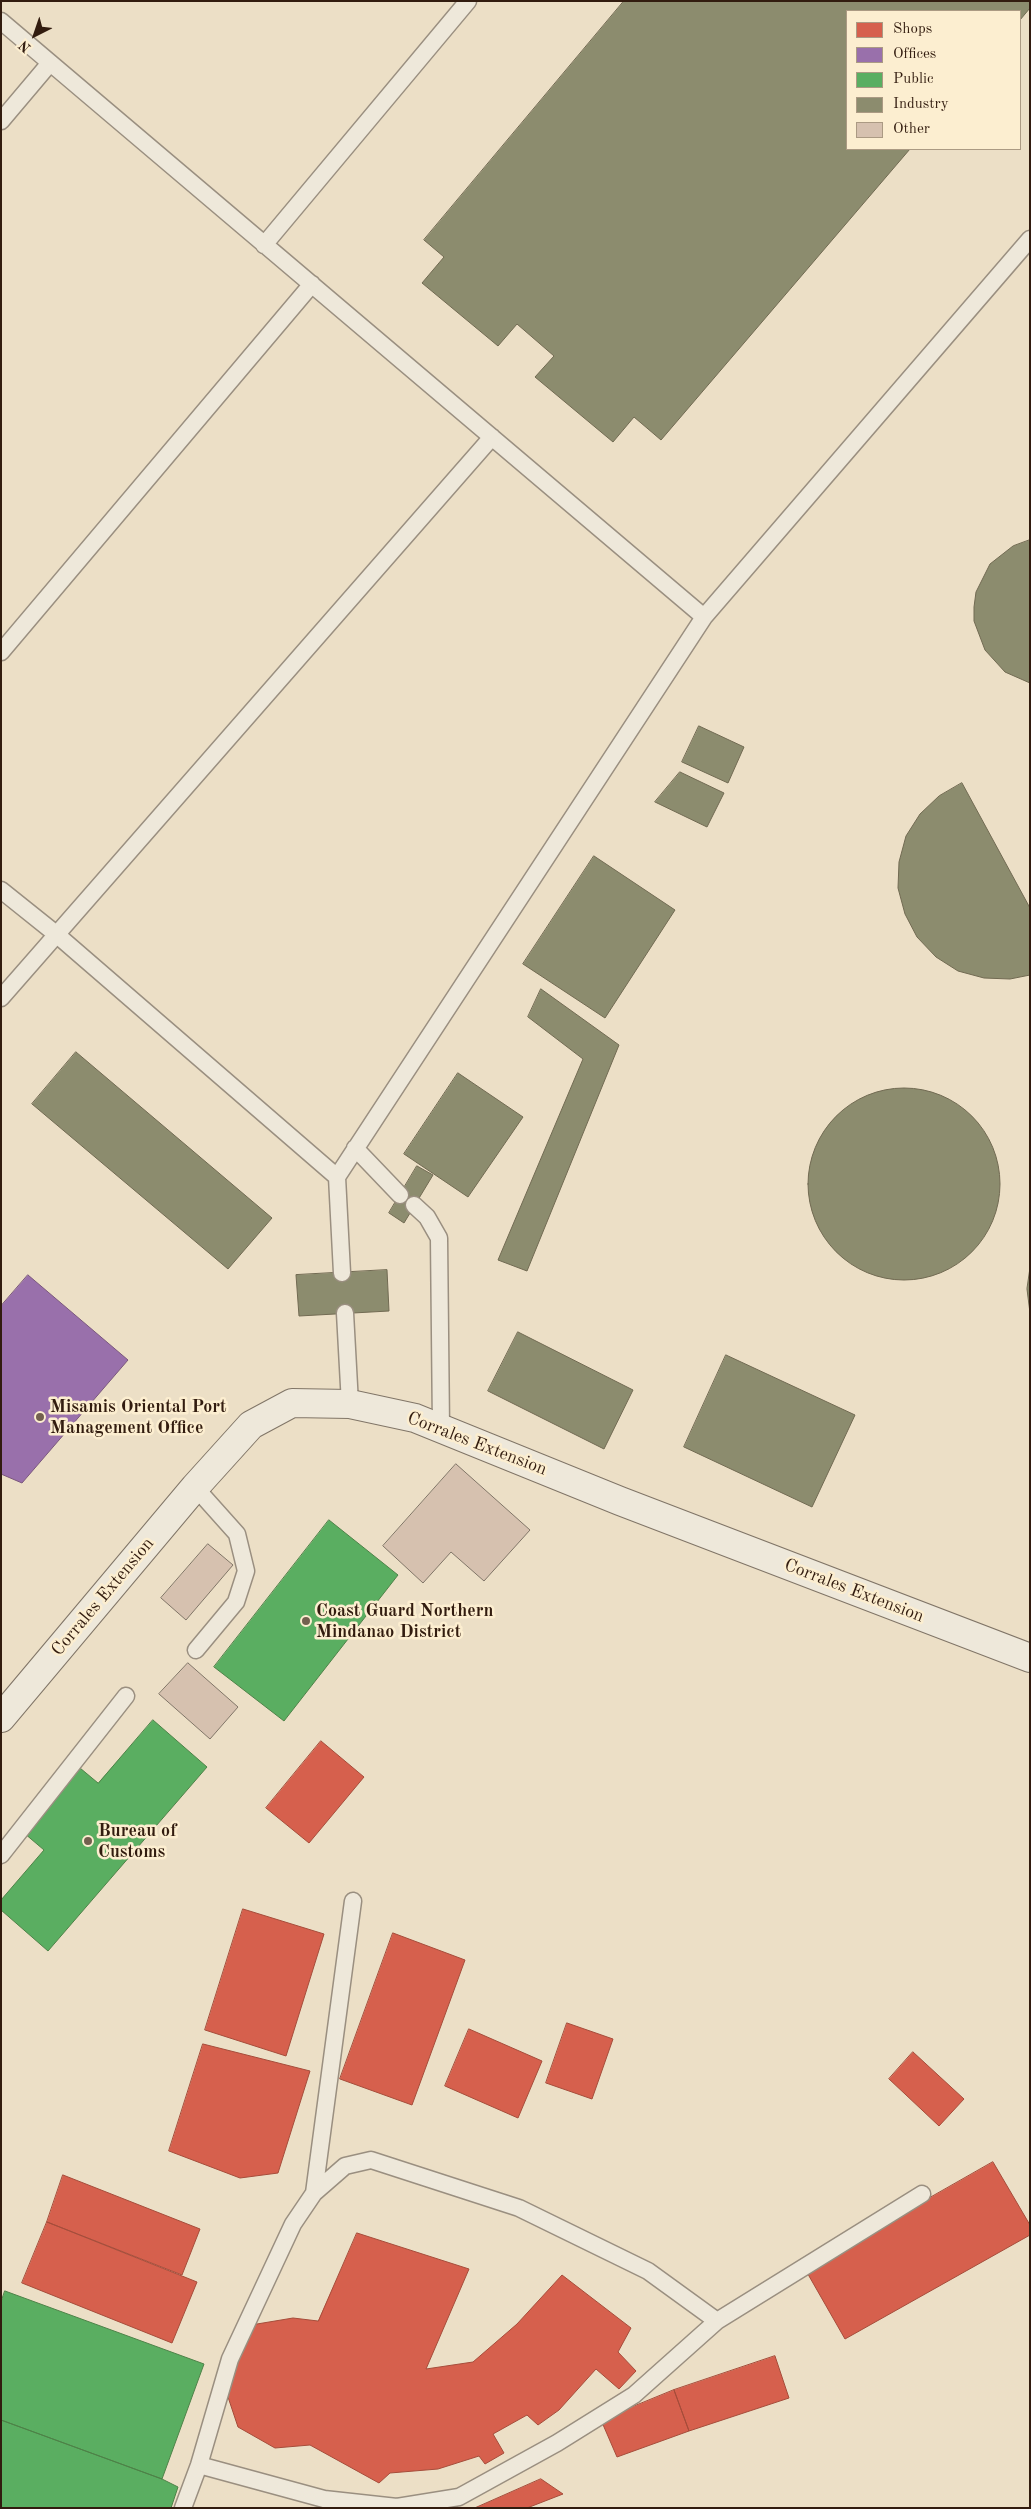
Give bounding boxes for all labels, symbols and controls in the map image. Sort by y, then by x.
north arrow [10,10,60,60]
legend [846,10,1021,150]
text: Shops [893,22,932,37]
text: N [17,38,34,55]
text: Offices [893,47,936,62]
text: Public [893,72,934,87]
text: Industry [893,97,949,112]
text: Other [893,122,930,137]
place label: Misamis Oriental Port Management Office [50,1396,227,1438]
street label: Corrales Extension [404,1407,550,1481]
marker: Misamis Oriental Port Management Office [34,1411,46,1423]
street label: Corrales Extension [47,1533,159,1661]
street label: Corrales Extension [781,1554,927,1628]
place label: Coast Guard Northern Mindanao District [316,1600,494,1642]
marker: Coast Guard Northern Mindanao District [300,1615,312,1627]
place label: Bureau of Customs [98,1820,176,1862]
marker: Bureau of Customs [82,1835,94,1847]

